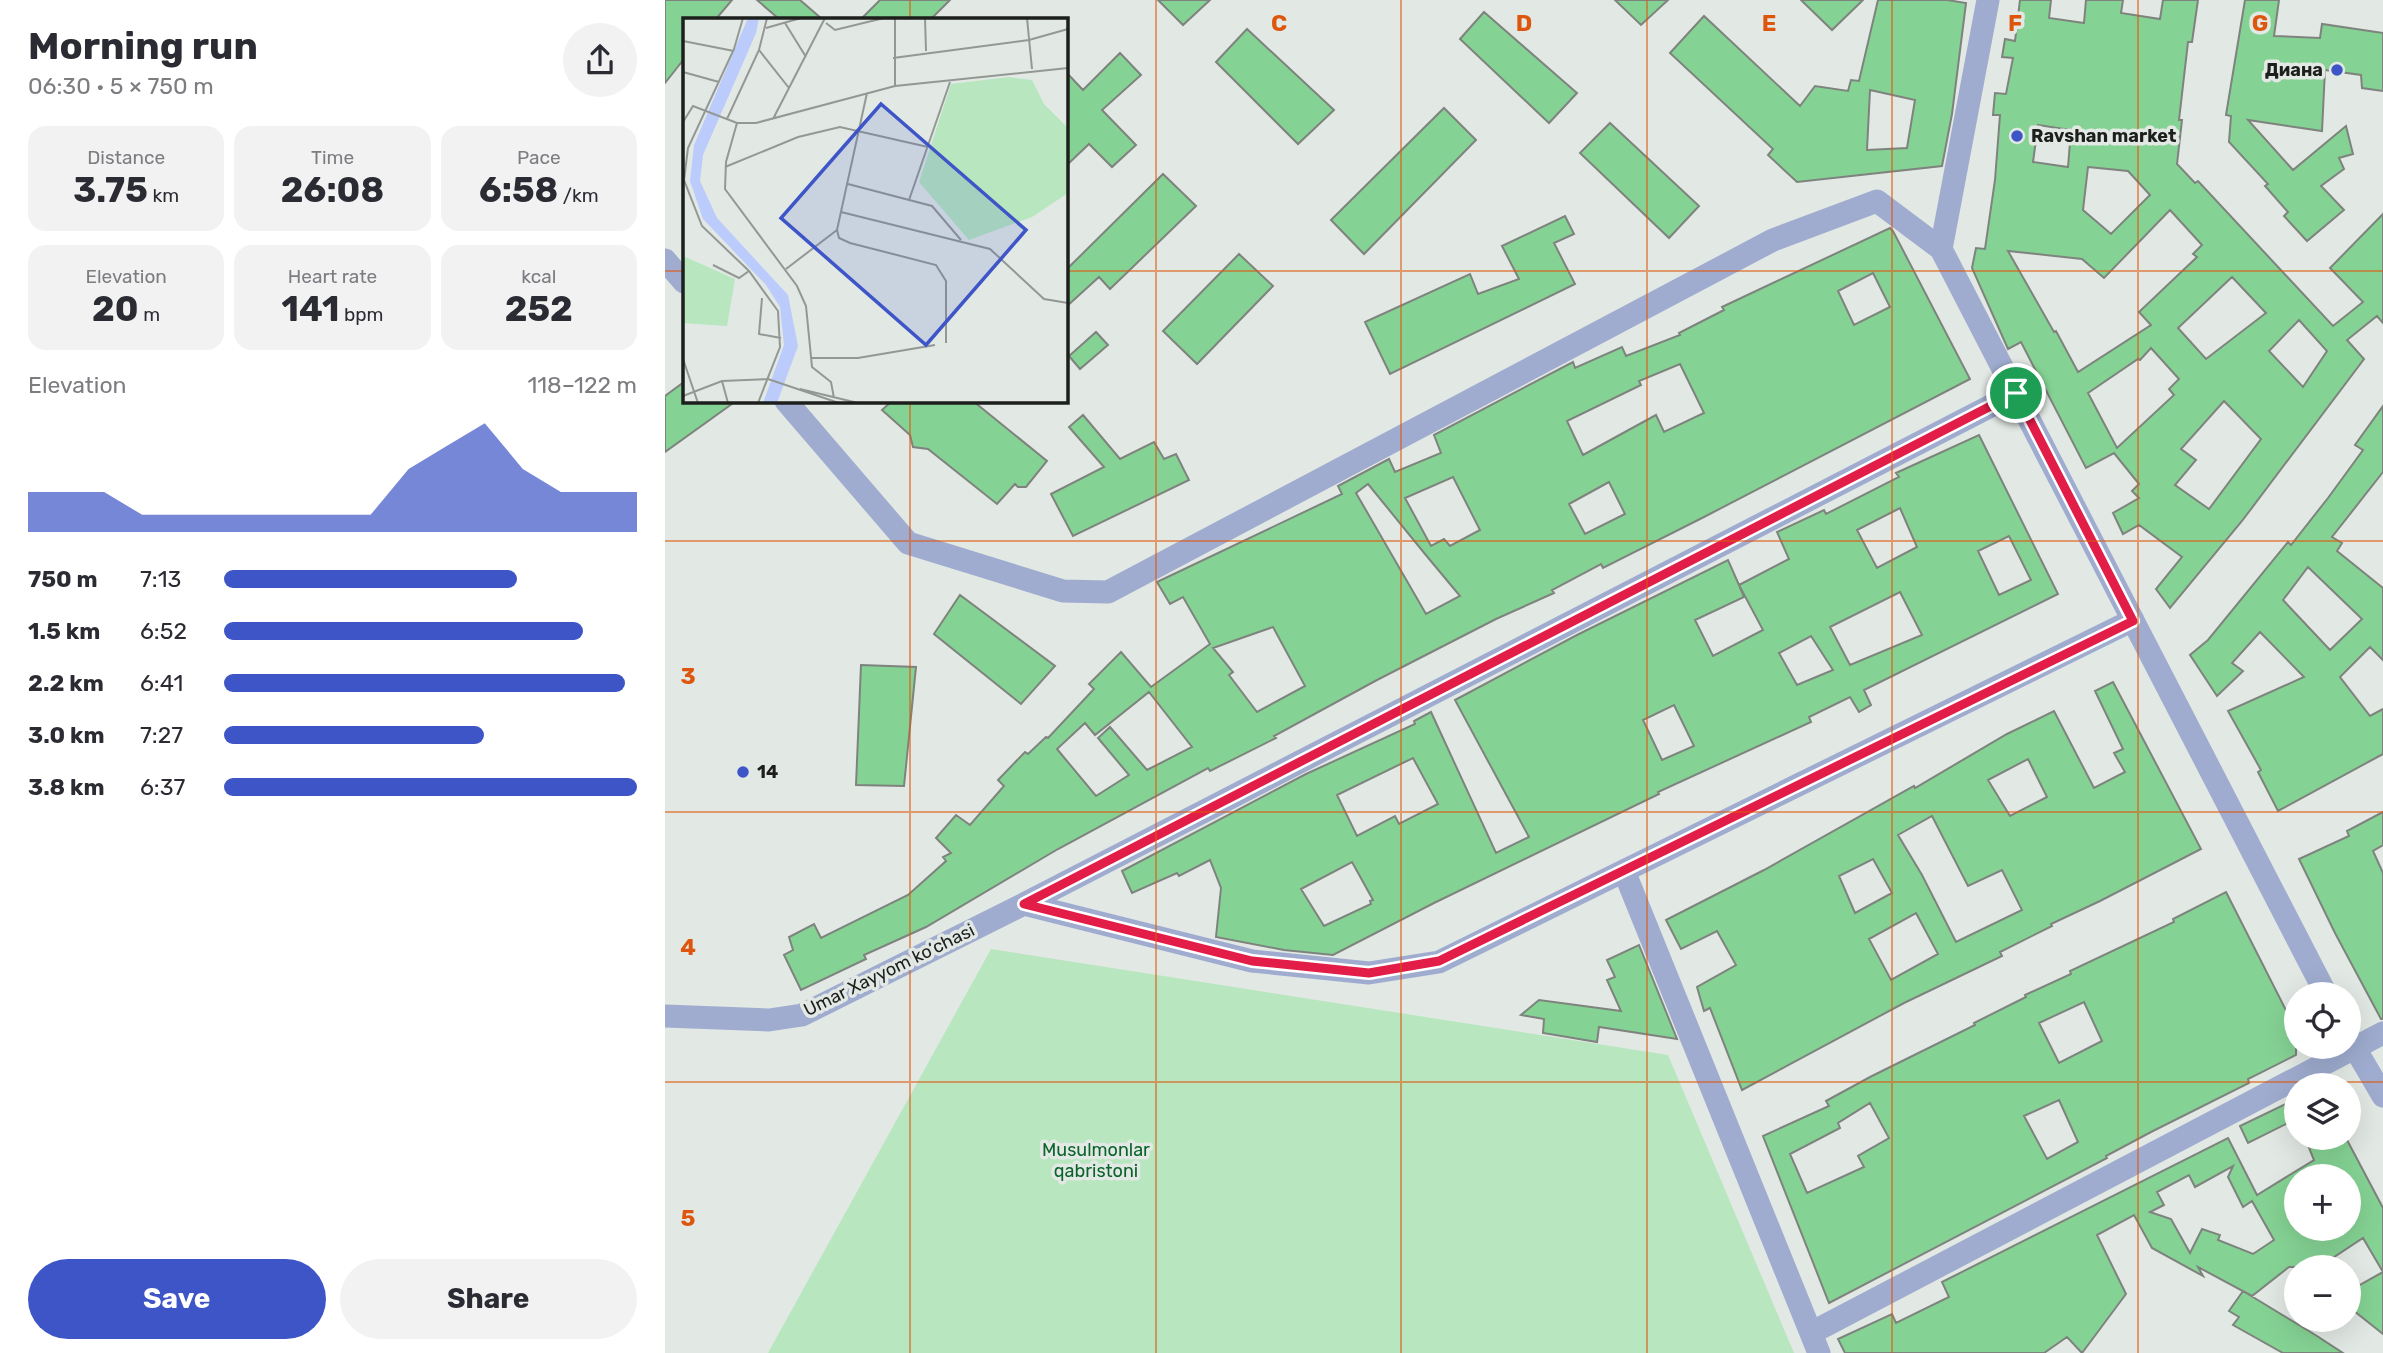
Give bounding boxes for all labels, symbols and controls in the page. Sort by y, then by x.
text: C [1271,9,1287,37]
text: D [1516,9,1532,37]
text: E [1762,9,1776,37]
text: F [2008,9,2022,37]
text: G [2252,9,2268,37]
inset map [683,18,1067,402]
text: Morning run [28,23,258,69]
button: share [563,23,637,97]
place label: Диана [2265,59,2323,81]
marker: Диана [2329,62,2345,78]
text: 06:30 · 5 × 750 m [28,72,214,100]
place label: Ravshan market [2031,125,2176,147]
marker: Ravshan market [2009,128,2025,144]
text: Distance [87,146,165,169]
text: Time [311,146,354,169]
text: Pace [517,146,561,169]
text: 3.75 [73,169,148,211]
text: 26:08 [281,169,384,211]
text: 6:58 [479,169,558,211]
text: km [148,184,179,207]
text: /km [558,184,599,207]
text: Elevation [85,265,167,288]
text: Heart rate [288,265,377,288]
text: kcal [521,265,556,288]
text: 20 [92,288,139,330]
text: 141 [281,288,339,330]
text: 252 [505,288,573,330]
text: m [139,303,160,326]
text: bpm [339,303,384,326]
pin [1986,363,2046,423]
text: Elevation [28,371,127,399]
text: 118–122 m [527,371,637,399]
icon: arrive [1997,374,2035,412]
text: 750 m [28,565,98,593]
text: 7:13 [140,565,181,593]
text: 1.5 km [28,617,100,645]
text: 6:52 [140,617,187,645]
text: 3 [680,662,696,690]
text: 2.2 km [28,669,104,697]
text: 6:41 [140,669,183,697]
text: 3.0 km [28,721,105,749]
text: 7:27 [140,721,183,749]
place label: 14 [757,761,778,783]
marker: 14 [735,764,751,780]
text: 3.8 km [28,773,105,801]
text: 6:37 [140,773,185,801]
street label: Umar Xayyom ko‘chasi [800,919,978,1021]
text: 4 [680,933,696,961]
map controls [2284,982,2361,1332]
button: locate [2284,982,2361,1059]
button: layers [2284,1073,2361,1150]
park label: Musulmonlar qabristoni [1042,1139,1150,1182]
button: + [2284,1164,2361,1241]
text: 5 [681,1204,696,1232]
button: − [2284,1255,2361,1332]
button: Save [28,1259,326,1339]
button: Share [340,1259,637,1339]

